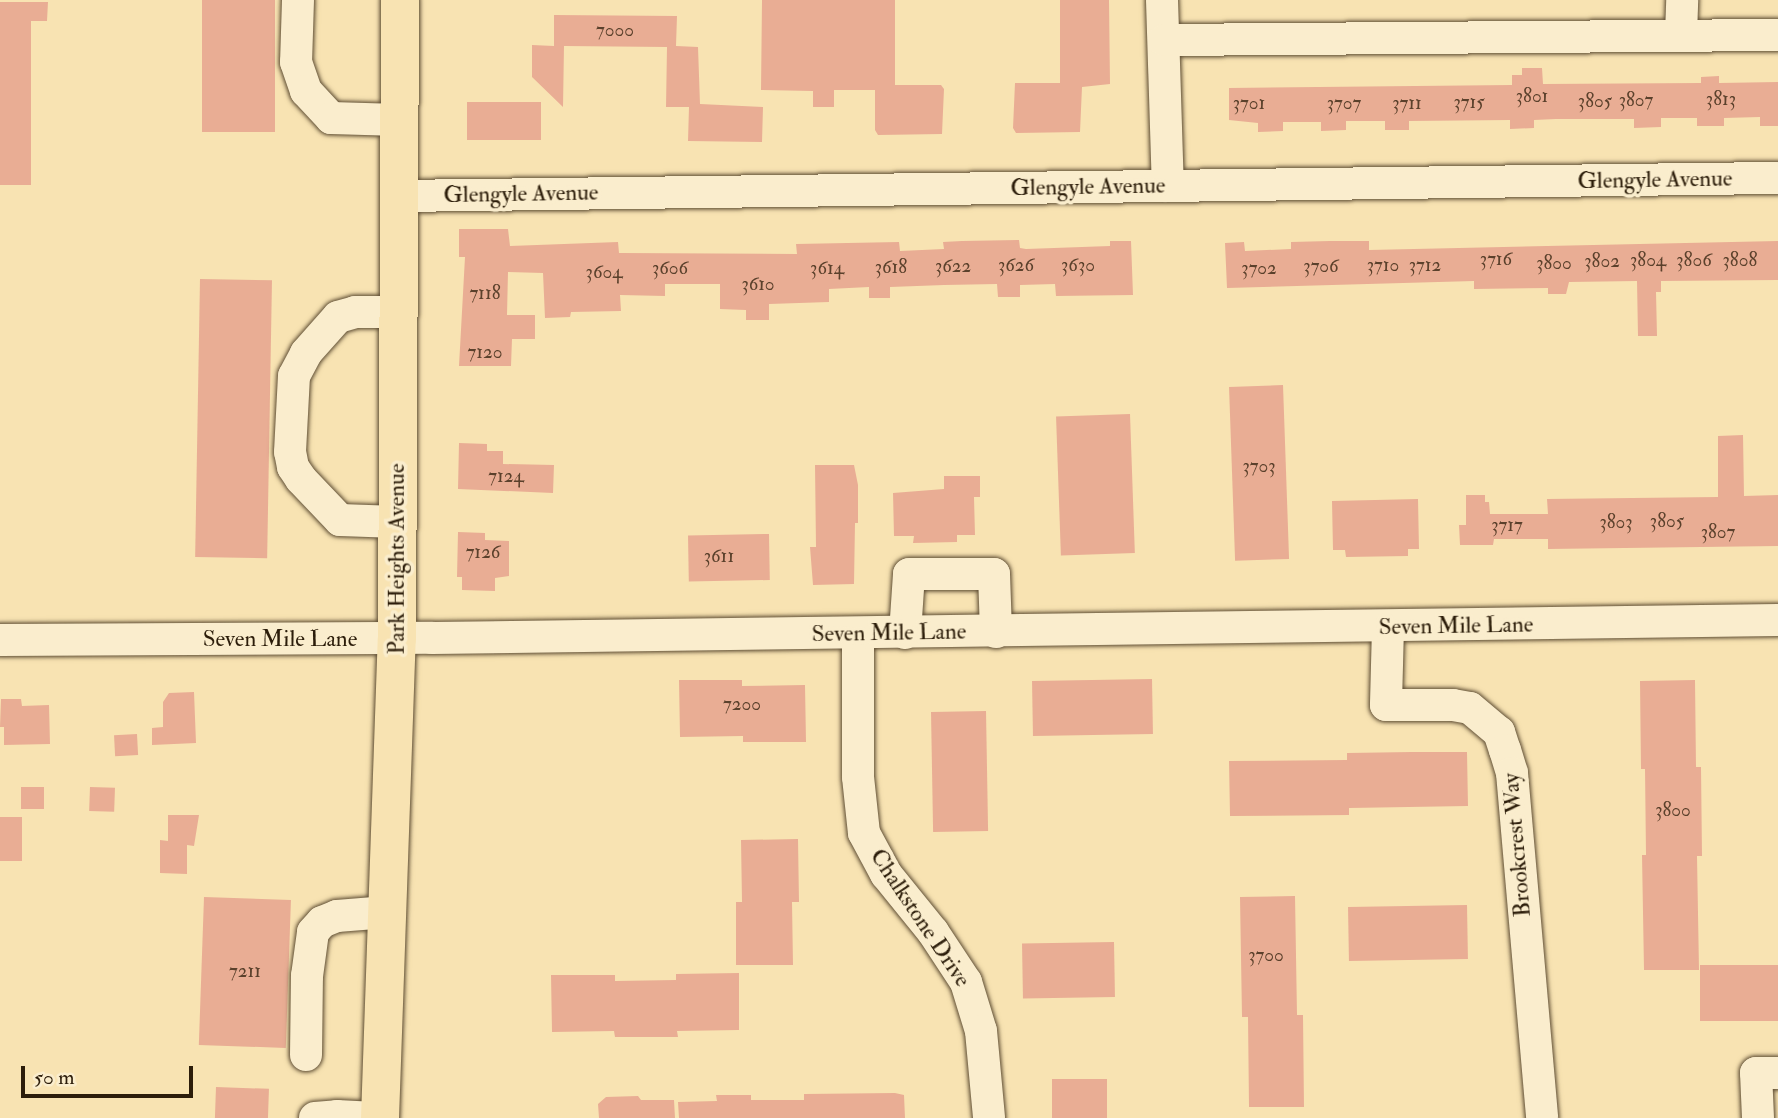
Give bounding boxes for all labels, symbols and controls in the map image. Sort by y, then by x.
house number: 7000 [596,20,634,42]
house number: 3801 [1516,86,1548,108]
house number: 3813 [1706,89,1736,111]
house number: 3807 [1619,90,1653,112]
house number: 3805 [1578,91,1612,113]
house number: 3715 [1453,92,1485,114]
house number: 3701 [1233,93,1265,115]
house number: 3707 [1327,93,1361,115]
house number: 3711 [1392,93,1422,115]
street label: Glengyle Avenue [1577,165,1733,195]
street label: Glengyle Avenue [1010,172,1166,202]
street label: Glengyle Avenue [443,179,599,209]
house number: 3716 [1480,249,1512,271]
house number: 3804 [1630,250,1666,272]
house number: 3806 [1676,250,1712,272]
house number: 3808 [1723,250,1757,272]
house number: 3802 [1584,251,1620,273]
house number: 3800 [1536,253,1572,275]
house number: 3626 [998,255,1034,277]
house number: 3630 [1061,255,1095,277]
house number: 3710 [1367,255,1399,277]
house number: 3712 [1409,255,1441,277]
house number: 3622 [935,256,971,278]
house number: 3706 [1303,256,1339,278]
house number: 3618 [875,257,907,279]
house number: 3606 [652,258,688,280]
house number: 3614 [810,258,844,280]
house number: 3702 [1241,258,1277,280]
house number: 3604 [586,262,622,284]
house number: 3610 [741,274,775,296]
house number: 7118 [469,283,501,305]
house number: 7120 [468,342,502,364]
house number: 3703 [1243,456,1275,478]
street label: Park Heights Avenue [383,463,411,655]
house number: 7124 [488,466,524,488]
house number: 3805 [1650,511,1684,533]
house number: 3803 [1599,512,1633,534]
house number: 3717 [1491,515,1523,537]
house number: 3807 [1701,522,1735,544]
house number: 7126 [466,542,500,564]
house number: 3611 [704,546,734,568]
street label: Seven Mile Lane [1378,611,1534,641]
street label: Seven Mile Lane [811,618,967,648]
street label: Seven Mile Lane [203,625,357,653]
house number: 7200 [723,694,761,716]
street label: Brookcrest Way [1497,772,1537,918]
house number: 3800 [1655,800,1691,822]
street label: Chalkstone Drive [864,844,976,992]
house number: 3700 [1248,945,1284,967]
house number: 7211 [229,961,261,983]
scale bar [24,1052,196,1096]
text: 50 m [34,1064,75,1091]

